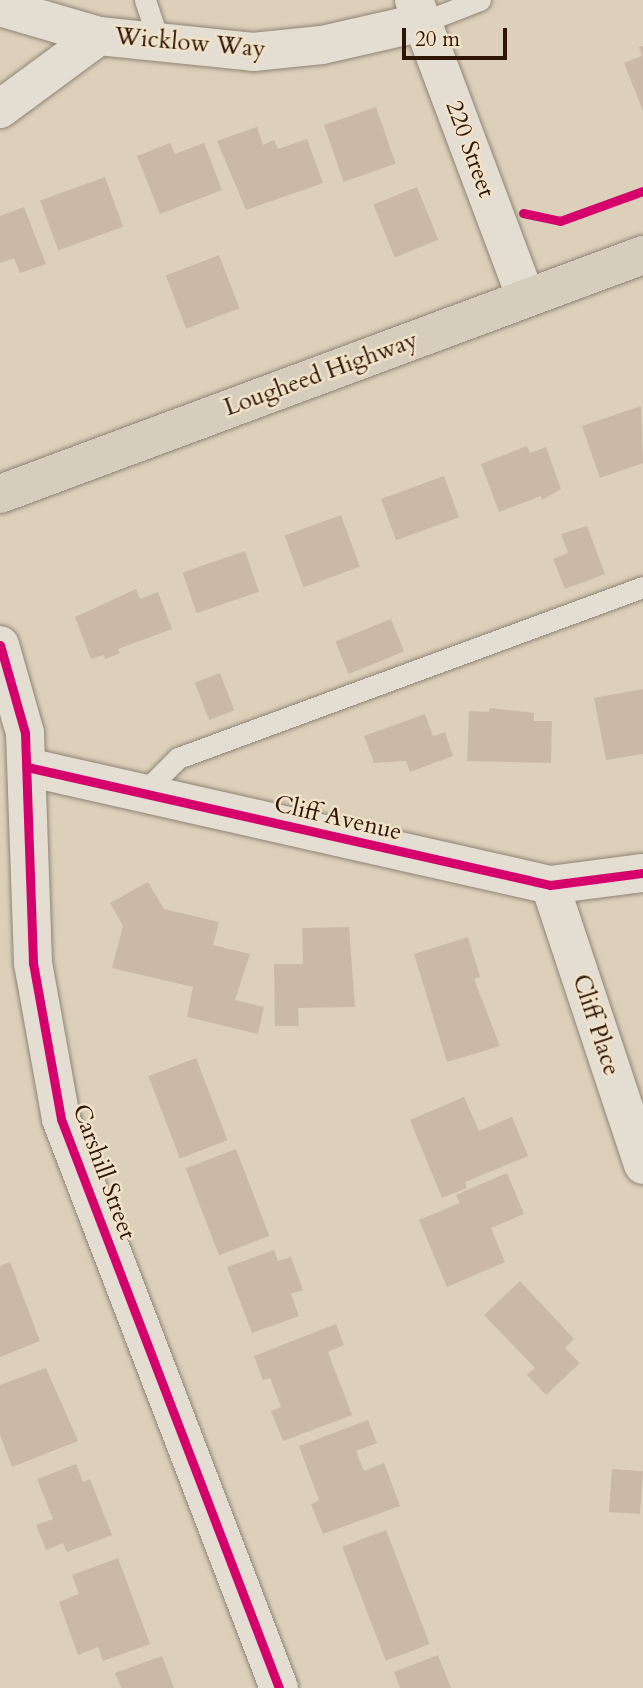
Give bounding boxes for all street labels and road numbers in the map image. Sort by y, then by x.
street label: Wicklow Way [113,22,267,64]
street label: 220 Street [439,97,501,201]
street label: Lougheed Highway [220,326,422,422]
street label: Cliff Avenue [271,789,405,847]
street label: Cliff Place [566,971,626,1079]
street label: Carshill Street [66,1100,142,1244]

